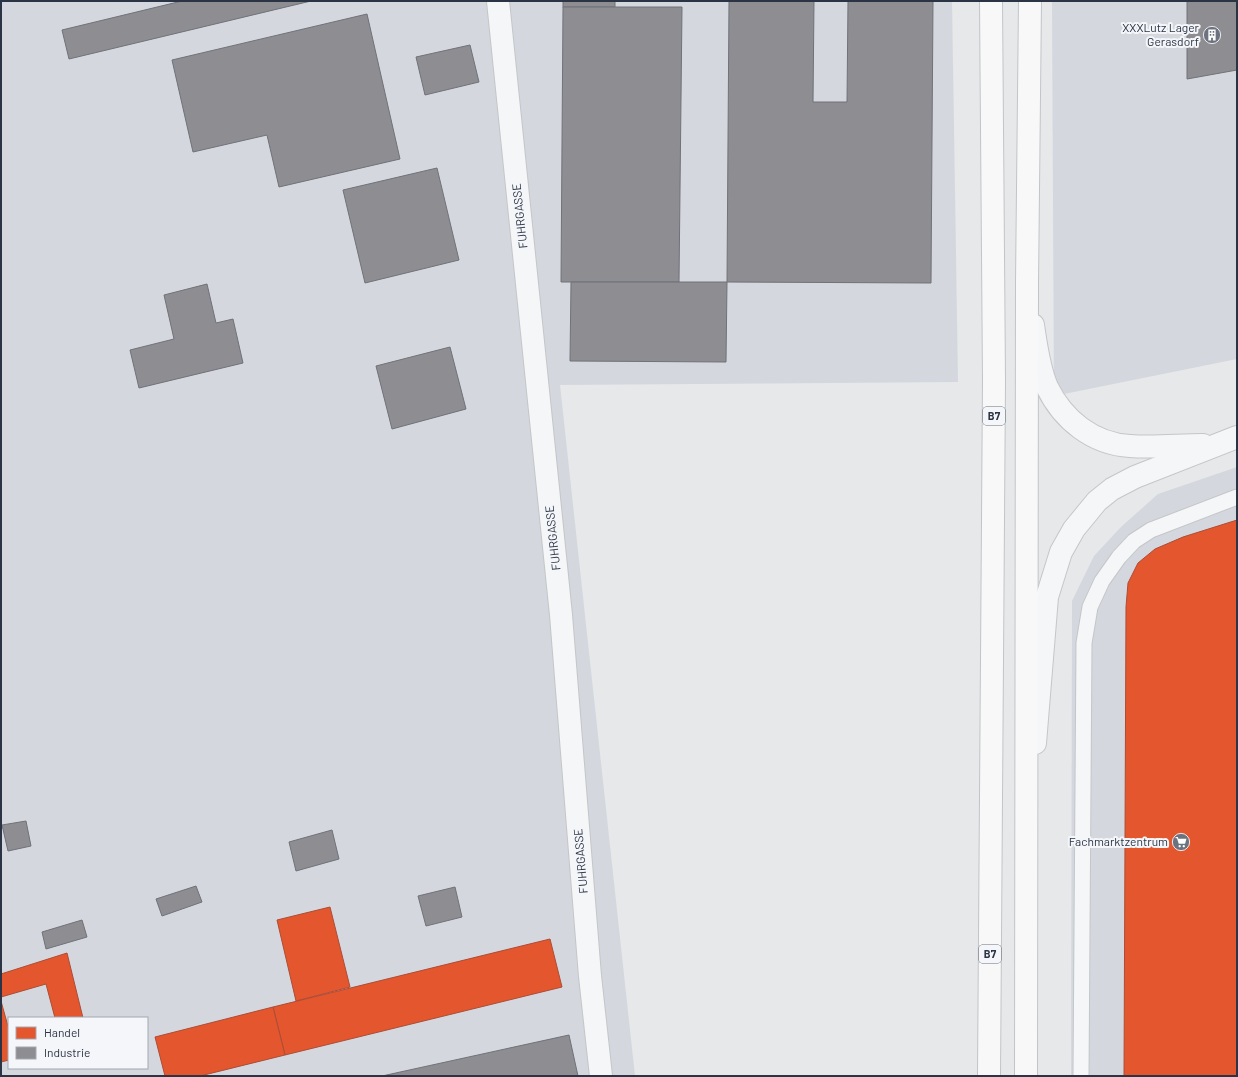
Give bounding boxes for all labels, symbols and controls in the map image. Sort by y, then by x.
place label: XXXLutz Lager Gerasdorf [1122,20,1200,48]
building icon: XXXLutz Lager Gerasdorf [1202,25,1222,45]
street label: FUHRGASSE [509,183,529,249]
road number: B7 [983,407,1005,425]
street label: FUHRGASSE [542,505,562,571]
street label: FUHRGASSE [570,828,590,894]
supermarket icon: Fachmarktzentrum [1171,832,1191,852]
place label: Fachmarktzentrum [1069,834,1168,848]
road number: B7 [979,945,1001,963]
legend [8,1017,148,1069]
text: Handel [44,1025,80,1039]
text: Industrie [44,1045,90,1059]

